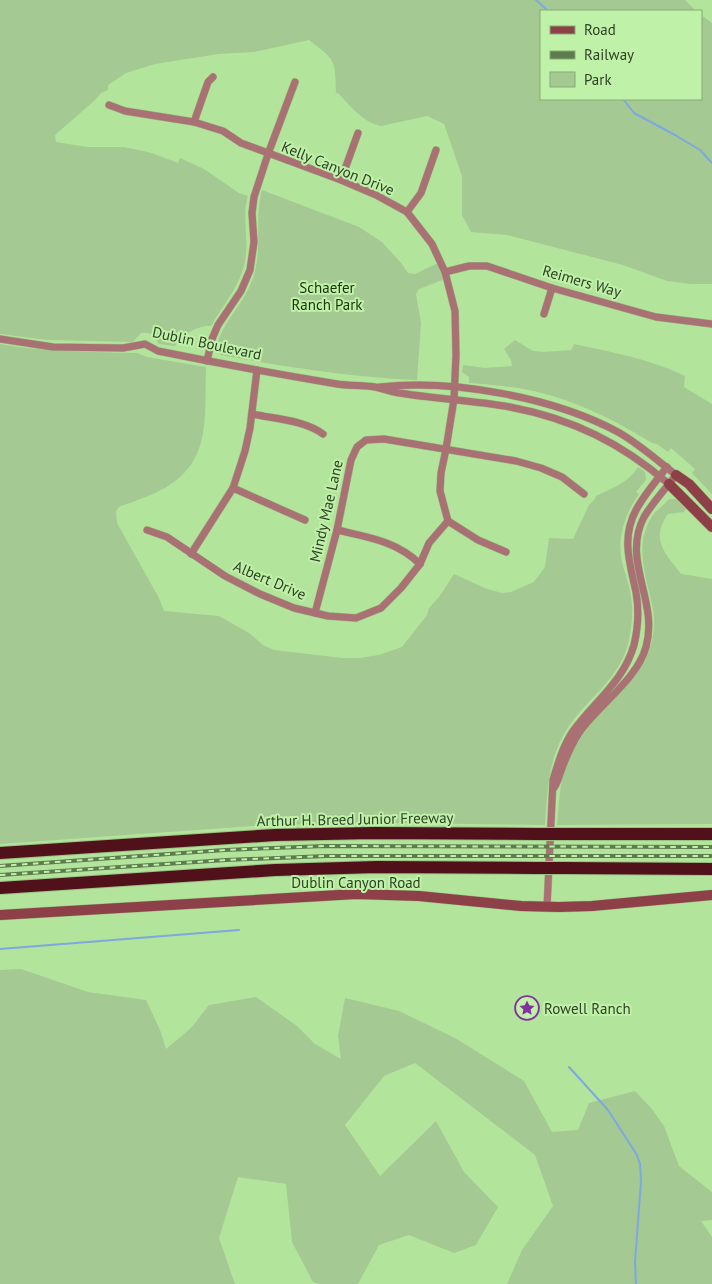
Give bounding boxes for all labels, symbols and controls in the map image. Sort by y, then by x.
legend [540,10,702,100]
text: Road [584,20,616,39]
text: Railway [584,45,634,64]
text: Park [584,70,612,89]
street label: Kelly Canyon Drive [279,137,397,199]
street label: Reimers Way [540,261,624,301]
park label: Schaefer Ranch Park [292,278,363,314]
street label: Dublin Boulevard [151,322,263,364]
street label: Mindy Mae Lane [305,458,347,564]
street label: Albert Drive [231,556,309,604]
street label: Arthur H. Breed Junior Freeway [256,808,454,830]
street label: Dublin Canyon Road [291,873,421,892]
place icon: Rowell Ranch [514,995,540,1021]
place label: Rowell Ranch [544,999,631,1018]

